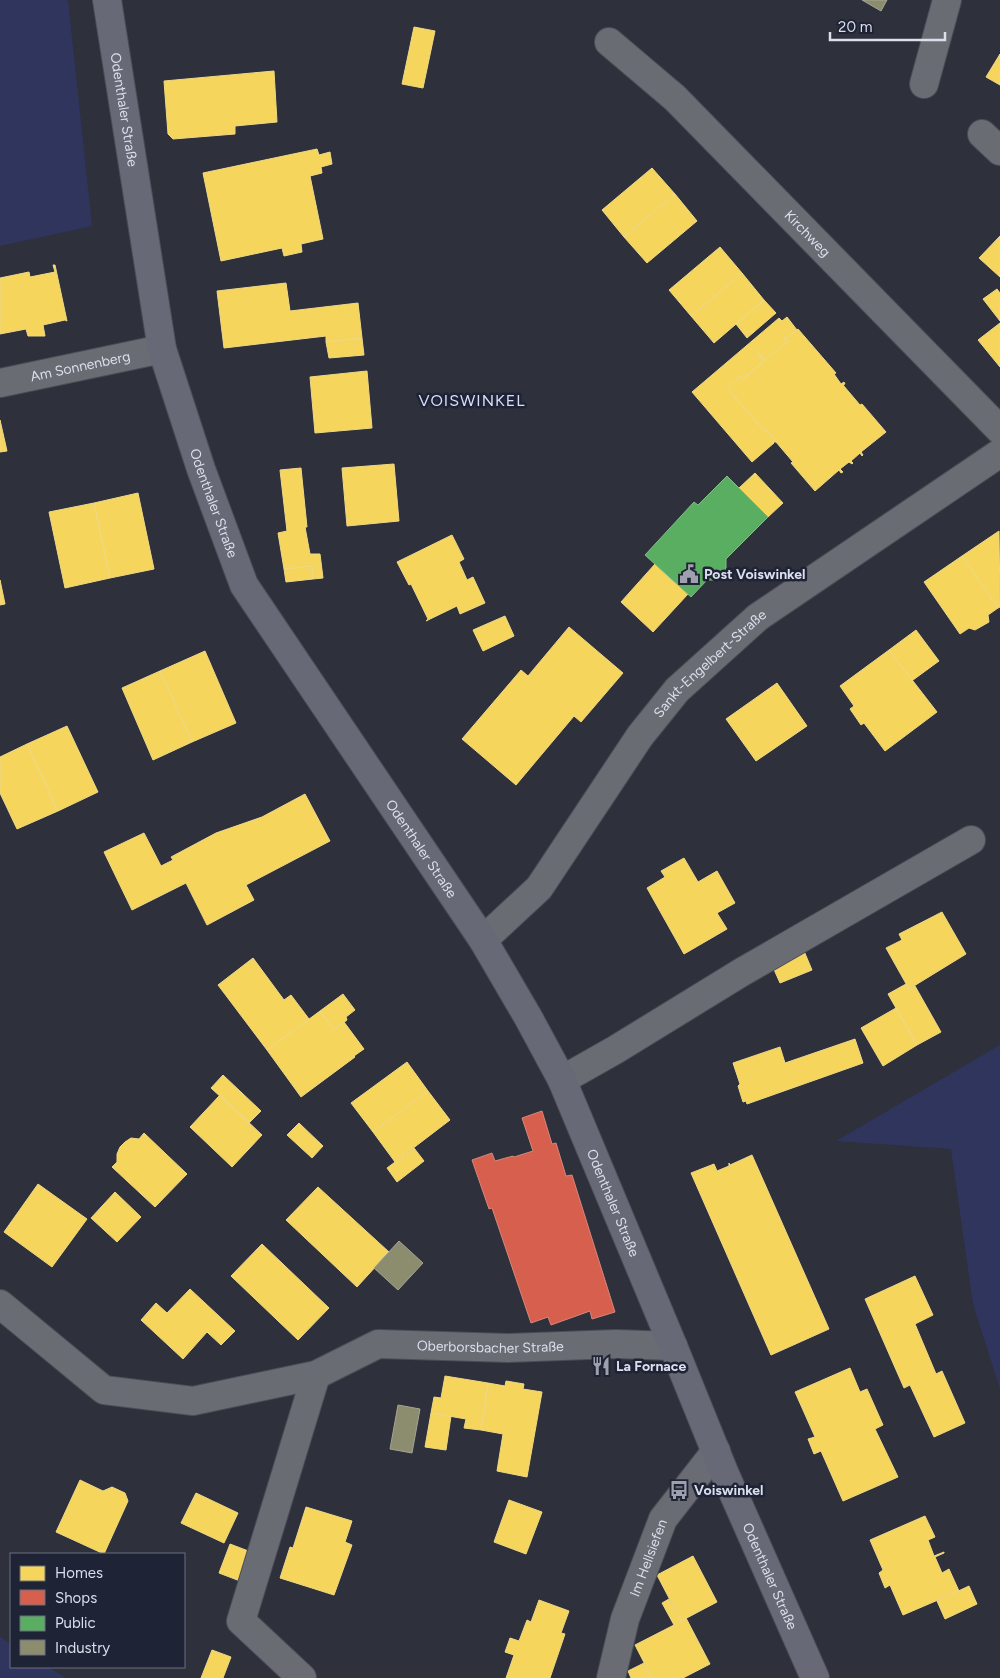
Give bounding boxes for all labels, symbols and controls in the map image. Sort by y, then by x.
scale bar [830,10,945,42]
text: 20 m [838,18,872,36]
street label: Odenthaler Straße [107,51,142,168]
street label: Kirchweg [781,207,834,260]
street label: Am Sonnenberg [29,347,132,385]
district label: VOISWINKEL [418,391,526,410]
street label: Odenthaler Straße [186,446,242,560]
public building icon: Post Voiswinkel [678,563,700,585]
place label: Post Voiswinkel [704,566,805,583]
street label: Sankt-Engelbert-Straße [650,605,770,721]
street label: Odenthaler Straße [382,796,461,901]
street label: Odenthaler Straße [583,1146,643,1260]
street label: Oberborsbacher Straße [417,1337,564,1357]
restaurant icon: La Fornace [590,1355,612,1377]
place label: La Fornace [616,1358,686,1375]
bus stop icon: Voiswinkel [668,1479,690,1501]
place label: Voiswinkel [694,1482,764,1499]
street label: Im Hellsiefen [626,1517,671,1599]
street label: Odenthaler Straße [739,1520,801,1633]
legend [10,1553,185,1668]
text: Homes [55,1564,103,1582]
text: Shops [55,1589,97,1607]
text: Public [55,1614,96,1632]
text: Industry [55,1639,110,1657]

